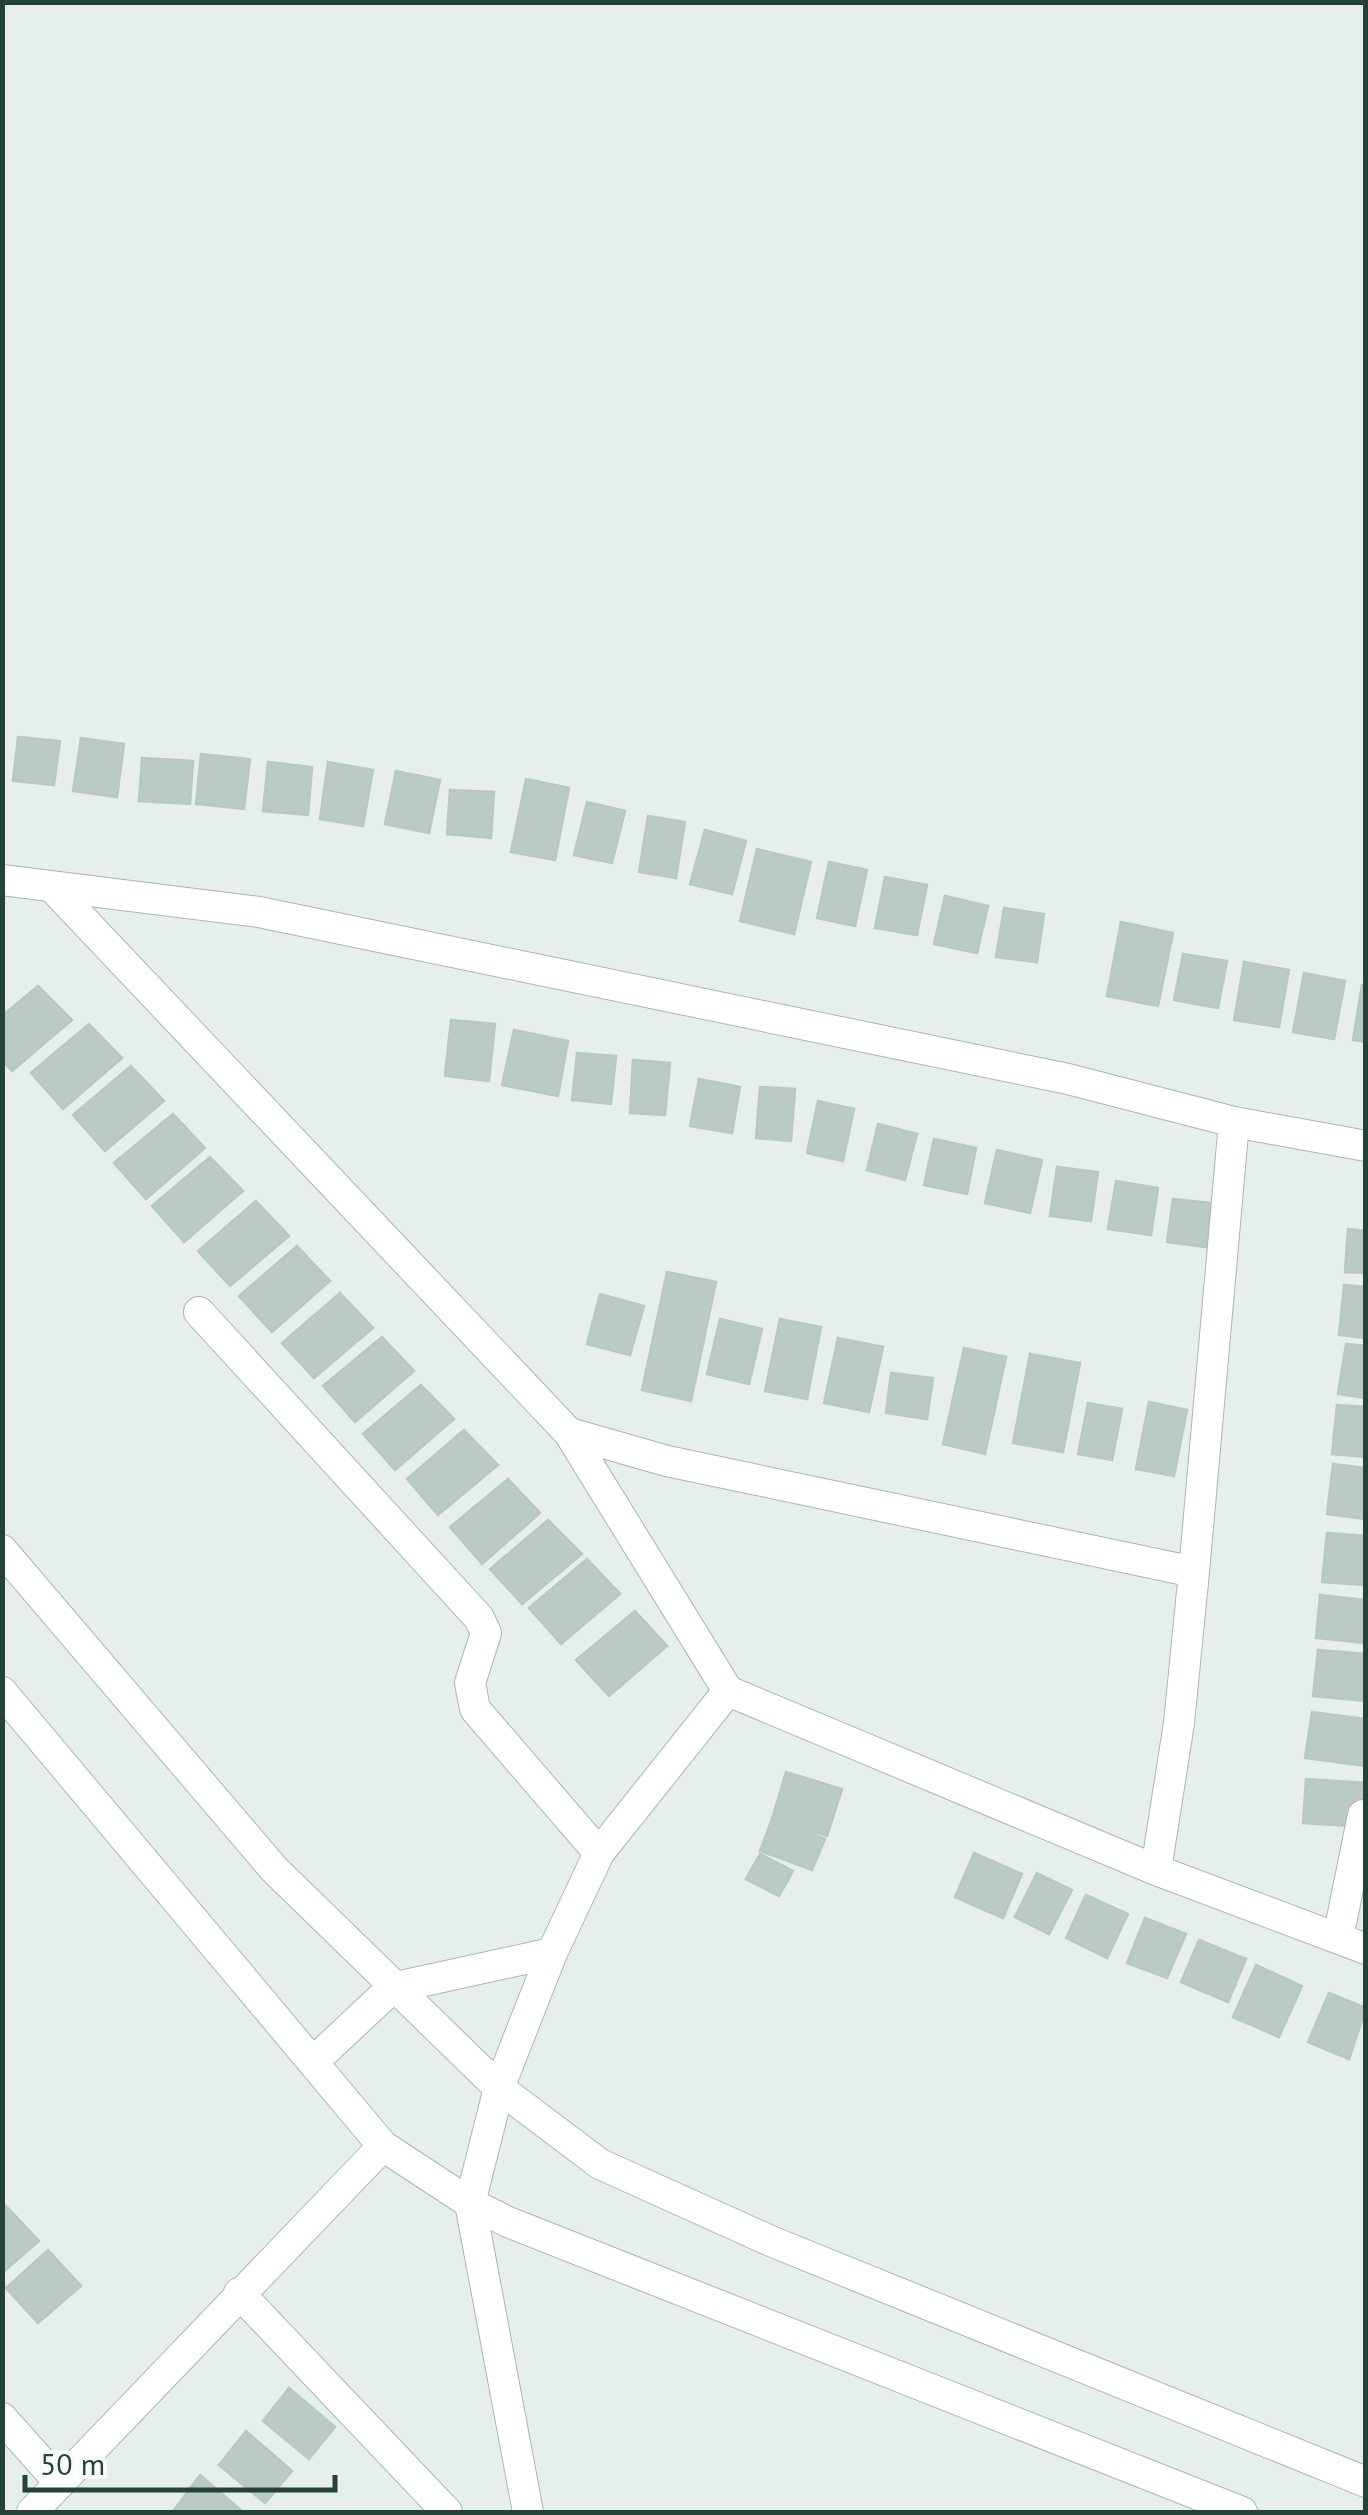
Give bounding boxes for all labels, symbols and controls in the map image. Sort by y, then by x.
scale bar [25,2430,335,2492]
text: 50 m [40,2444,105,2483]

